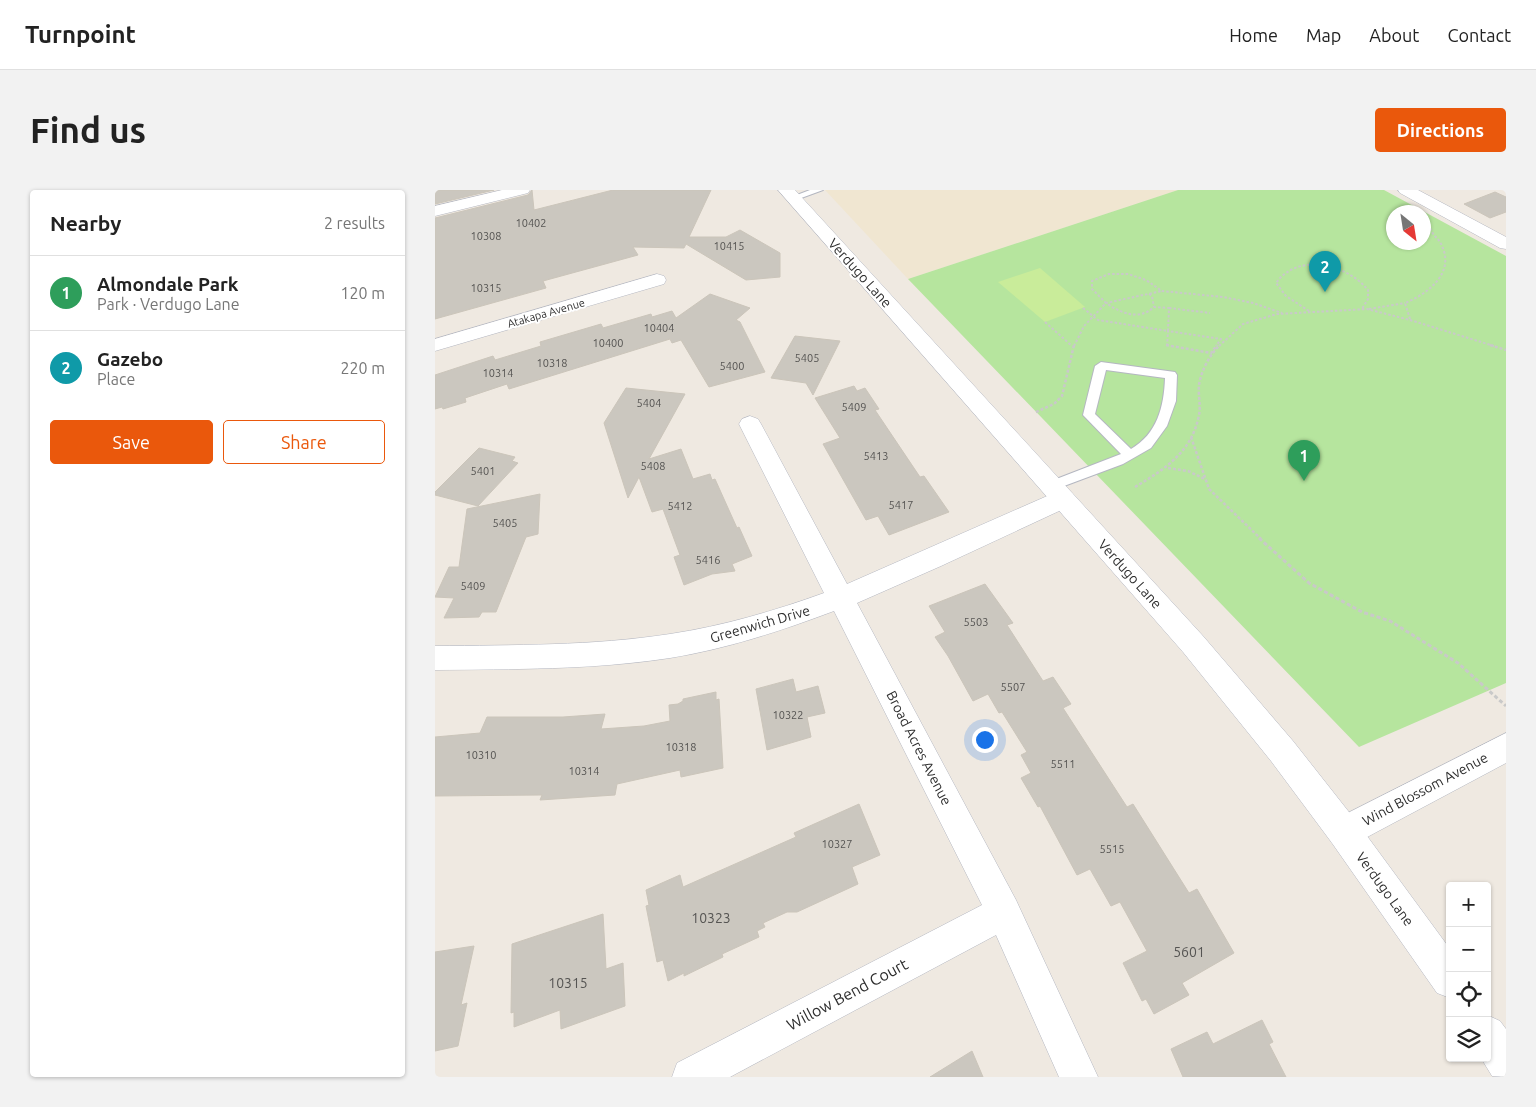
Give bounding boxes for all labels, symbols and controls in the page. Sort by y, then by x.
text: Turnpoint [25,21,136,48]
text: Home [1229,25,1278,45]
text: Map [1306,25,1341,45]
text: About [1369,25,1419,45]
text: Contact [1447,25,1511,45]
button: Directions [1375,108,1506,152]
text: Find us [30,110,146,150]
north arrow [1386,205,1431,250]
text: Nearby [50,211,121,235]
text: 2 results [324,214,385,232]
house number: 10402 [515,217,547,229]
house number: 10308 [470,230,502,242]
street label: Verdugo Lane [825,235,895,311]
house number: 10415 [713,240,745,252]
pin: 2 [1309,251,1341,292]
text: Almondale Park [97,273,238,295]
house number: 10315 [470,282,502,294]
text: 1 [61,284,71,302]
text: 120 m [340,284,385,302]
text: Park · Verdugo Lane [97,295,240,313]
street label: Atakapa Avenue [506,296,586,330]
house number: 10404 [643,322,675,334]
house number: 10400 [592,337,624,349]
text: Gazebo [97,348,163,370]
house number: 5405 [795,352,819,364]
house number: 10318 [536,357,568,369]
text: 2 [61,359,71,377]
text: 220 m [340,359,385,377]
house number: 5400 [720,360,744,372]
house number: 10314 [482,367,514,379]
text: Place [97,370,135,388]
house number: 5404 [637,397,661,409]
house number: 5409 [842,401,866,413]
button: Save [50,420,213,464]
button: Share [223,420,385,464]
pin: 1 [1288,440,1320,481]
house number: 5413 [864,450,888,462]
house number: 5408 [641,460,665,472]
house number: 5401 [471,465,495,477]
house number: 5417 [889,499,913,511]
house number: 5412 [668,500,692,512]
house number: 5405 [493,517,517,529]
street label: Verdugo Lane [1095,536,1165,612]
house number: 5416 [696,554,720,566]
house number: 5409 [461,580,485,592]
street label: Greenwich Drive [708,602,812,646]
house number: 5503 [964,616,988,628]
house number: 5507 [1001,681,1025,693]
street label: Broad Acres Avenue [883,688,955,808]
house number: 10322 [772,709,804,721]
your location [972,727,998,753]
house number: 10318 [665,741,697,753]
house number: 10310 [465,749,497,761]
street label: Wind Blossom Avenue [1360,749,1490,829]
house number: 5511 [1051,758,1075,770]
house number: 10314 [568,765,600,777]
house number: 10327 [821,838,853,850]
house number: 5515 [1100,843,1124,855]
street label: Verdugo Lane [1353,849,1417,929]
map controls [1446,882,1491,1062]
button: + [1446,882,1491,927]
house number: 10323 [691,910,731,926]
button: − [1446,927,1491,972]
house number: 5601 [1173,944,1205,960]
street label: Willow Bend Court [783,954,911,1034]
button: locate [1446,972,1491,1017]
house number: 10315 [548,975,588,991]
button: layers [1446,1017,1491,1062]

